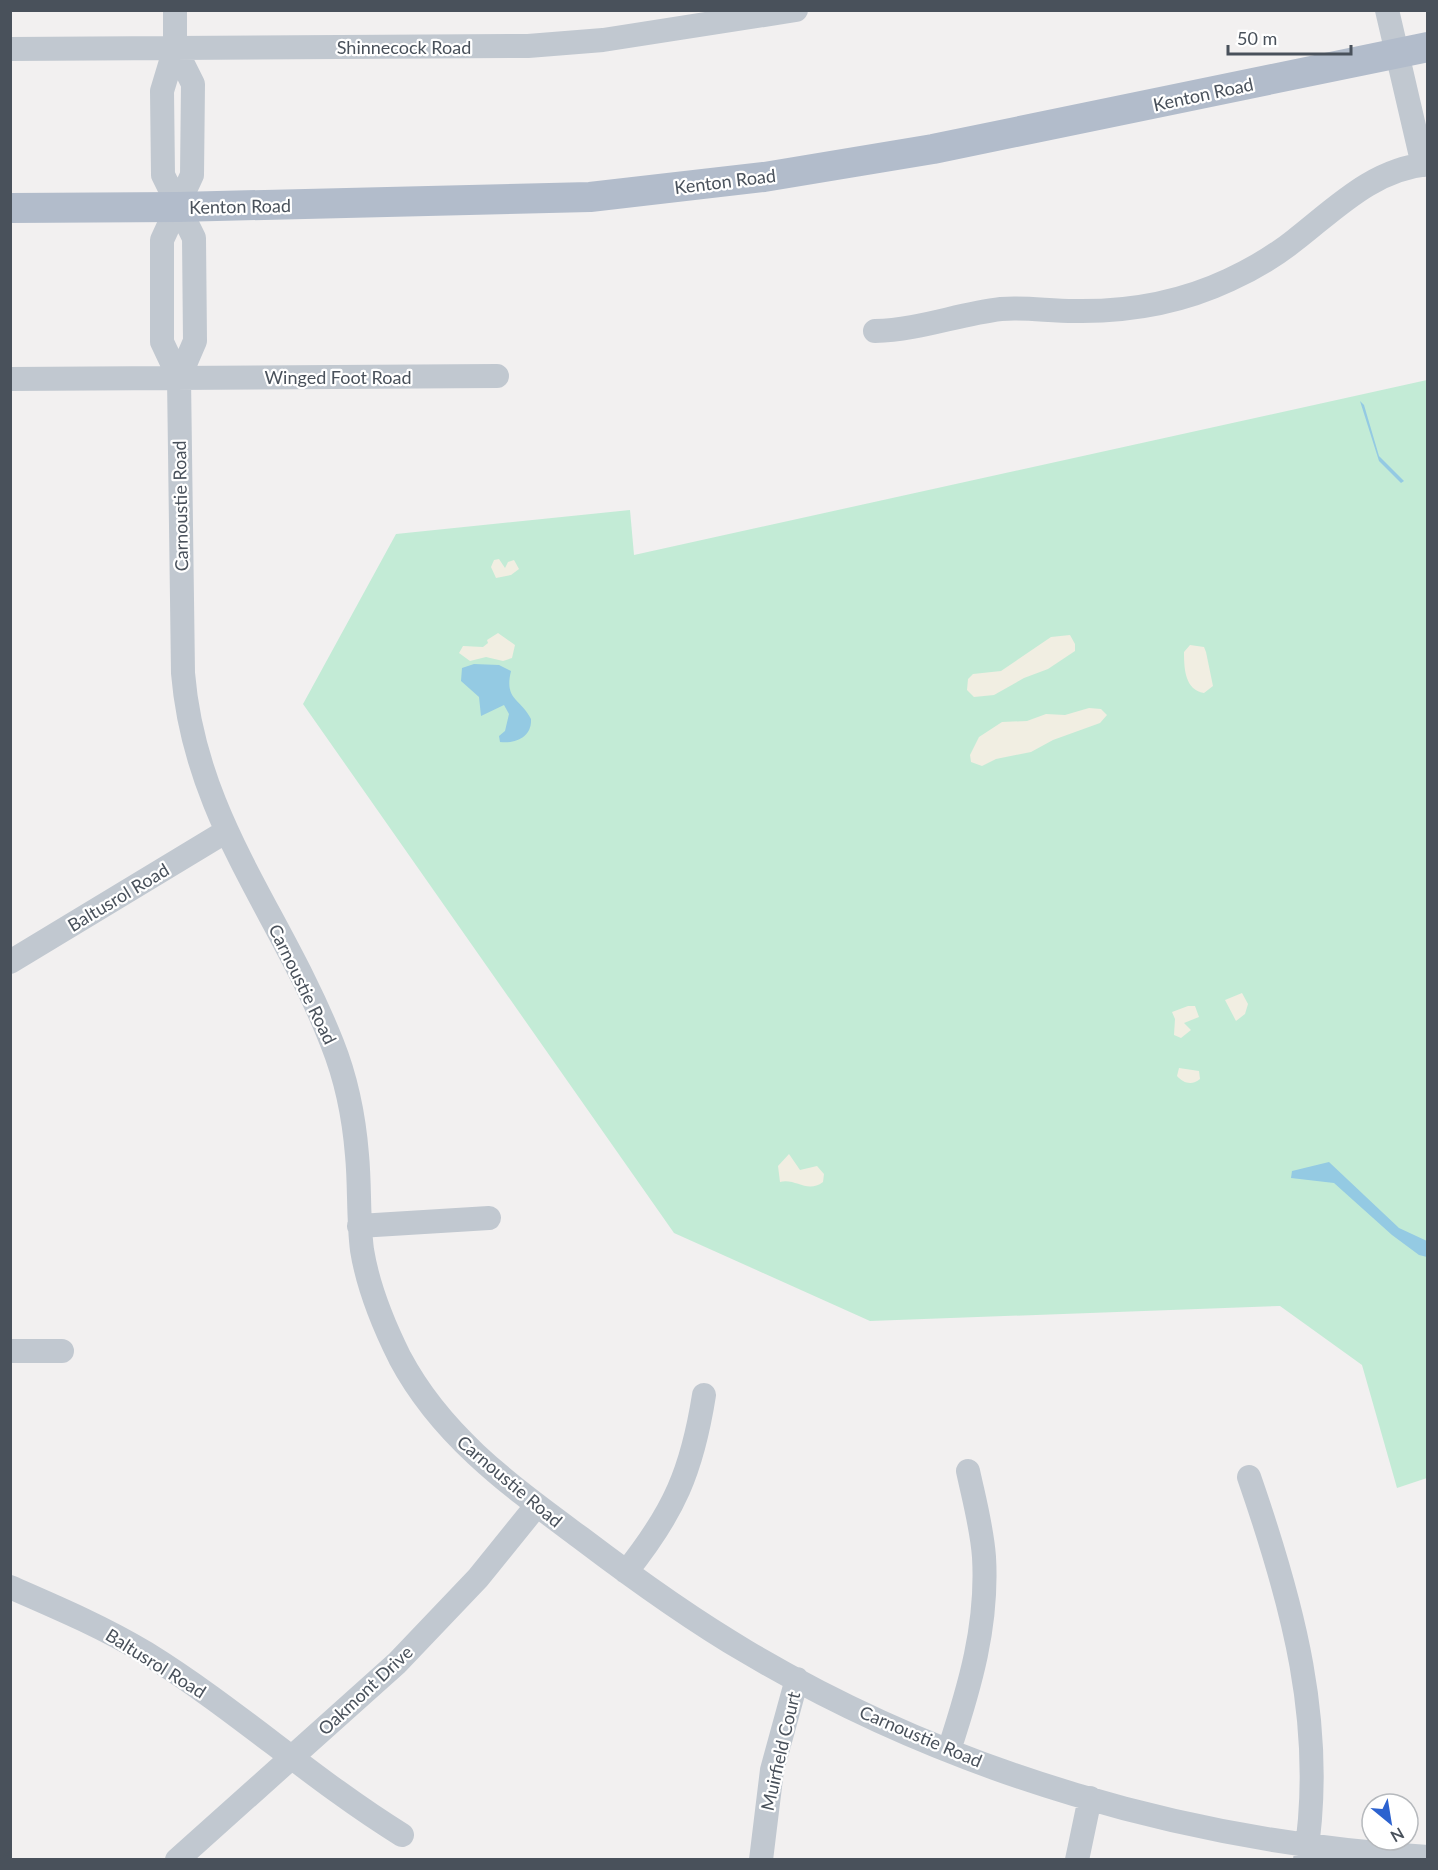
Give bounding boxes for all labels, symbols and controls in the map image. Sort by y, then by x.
scale bar [1228,18,1351,56]
text: 50 m [1237,27,1277,49]
street label: Shinnecock Road [337,36,471,58]
street label: Kenton Road [1151,73,1255,115]
street label: Kenton Road [673,164,777,198]
street label: Kenton Road [189,194,291,218]
street label: Winged Foot Road [265,366,411,388]
street label: Carnoustie Road [168,440,192,572]
street label: Baltusrol Road [63,858,173,936]
street label: Carnoustie Road [264,920,342,1048]
street label: Carnoustie Road [453,1431,567,1531]
street label: Baltusrol Road [102,1623,210,1703]
street label: Oakmont Drive [313,1641,417,1739]
street label: Muirfield Court [756,1689,804,1813]
street label: Carnoustie Road [857,1700,985,1772]
north arrow [1360,1792,1420,1852]
text: N [1388,1824,1408,1847]

